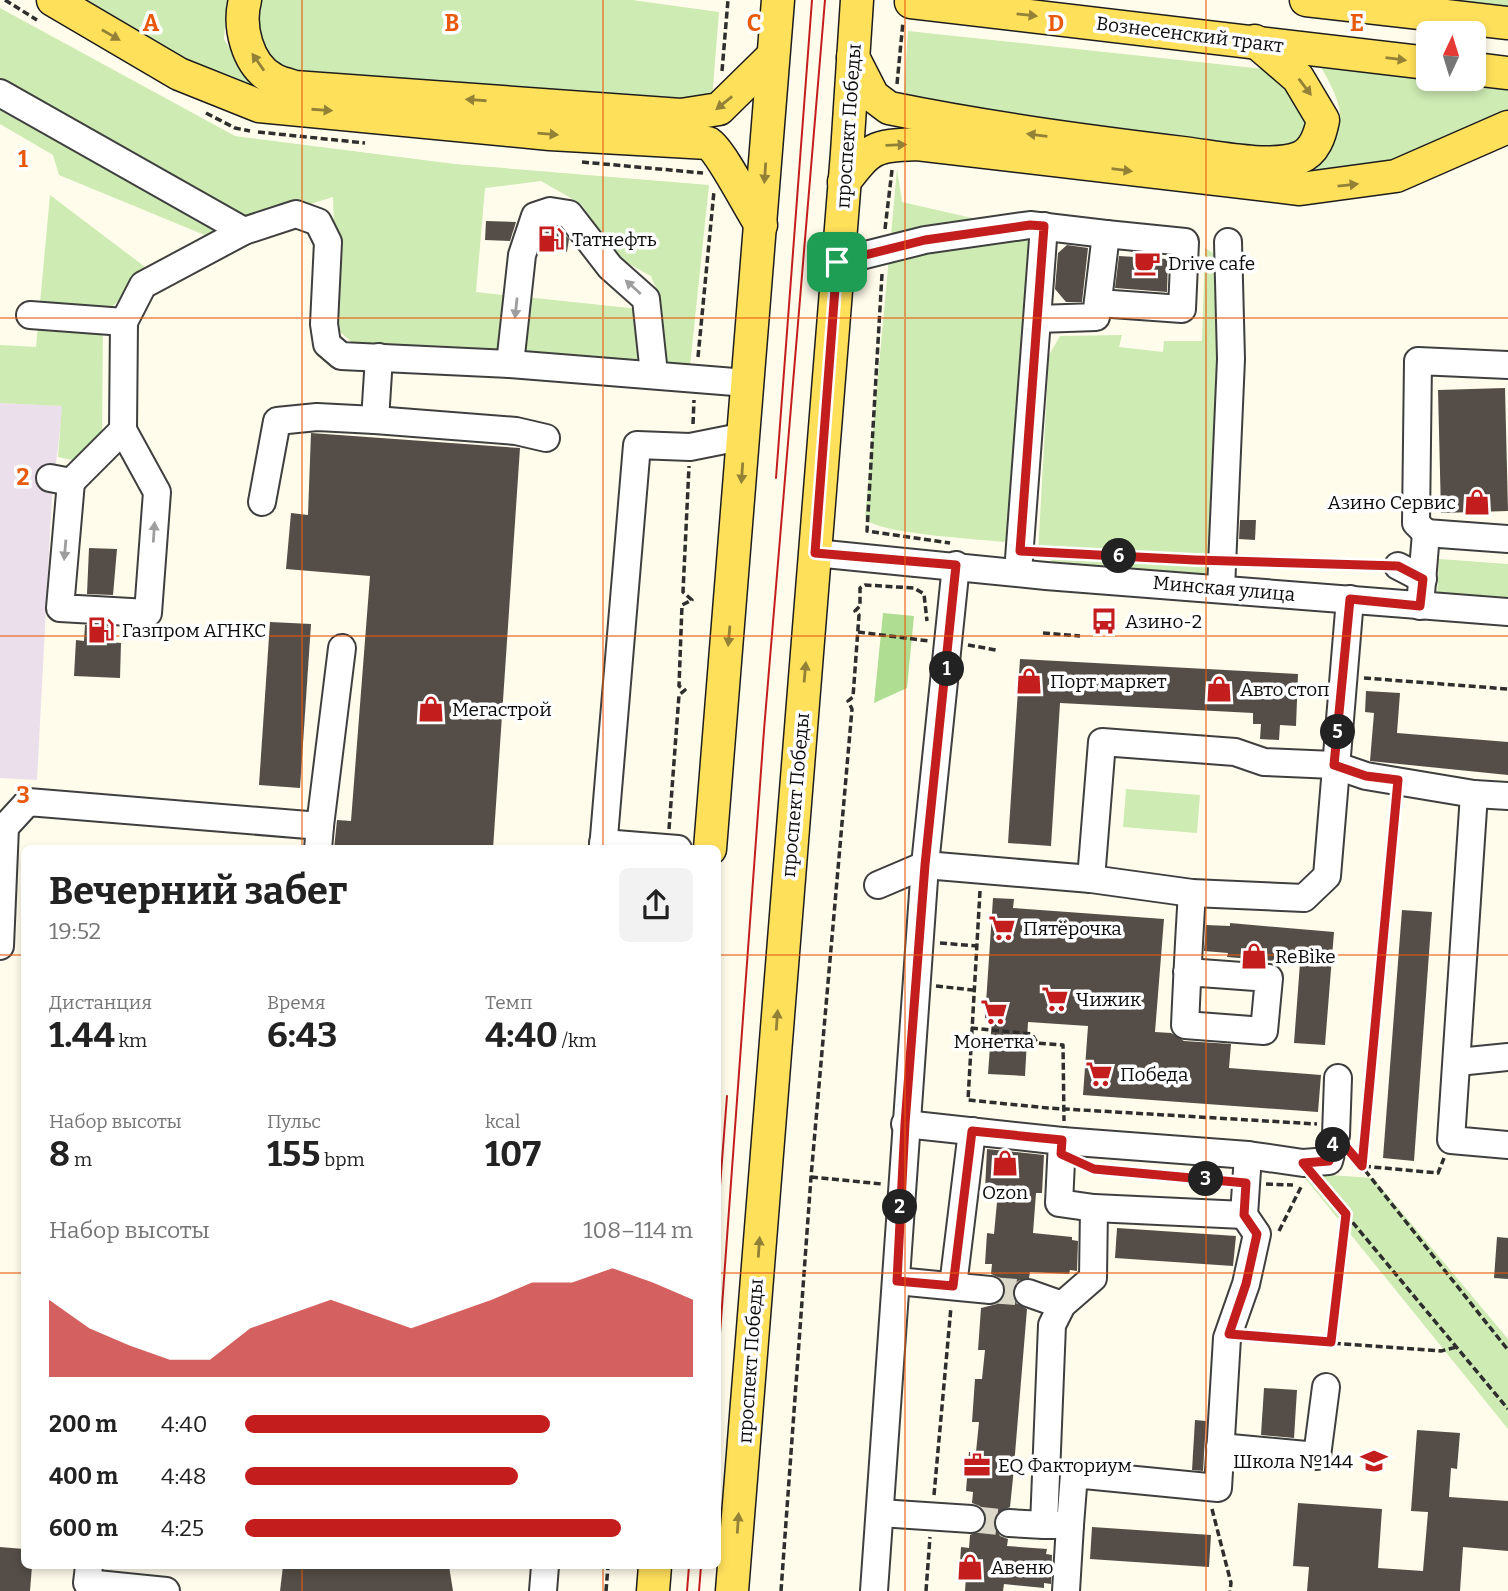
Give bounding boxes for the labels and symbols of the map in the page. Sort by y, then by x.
text: A [143,9,160,37]
text: B [445,9,459,37]
text: C [747,9,761,37]
text: D [1048,9,1064,37]
text: E [1350,9,1364,37]
one-way arrow [1016,10,1038,21]
street label: Вознесенский тракт [1095,12,1285,57]
north arrow [1416,21,1486,91]
one-way arrow [102,29,121,41]
street label: проспект Победы [831,43,866,209]
one-way arrow [251,53,265,71]
one-way arrow [1385,54,1407,65]
one-way arrow [1297,78,1312,96]
one-way arrow [465,94,487,105]
one-way arrow [715,96,733,111]
one-way arrow [311,105,333,116]
one-way arrow [538,129,560,140]
one-way arrow [1026,129,1048,140]
one-way arrow [885,139,907,151]
text: 1 [18,145,28,173]
one-way arrow [759,163,770,185]
one-way arrow [1111,164,1133,175]
one-way arrow [1337,179,1359,190]
fuel station icon: Татнефть [536,224,566,254]
place label: Татнефть [572,228,657,251]
pin [807,232,867,292]
cafe icon: Drive cafe [1132,248,1162,278]
place label: Drive cafe [1168,252,1255,275]
one-way arrow [625,280,642,296]
one-way arrow [511,297,522,319]
text: 2 [17,463,30,491]
one-way arrow [736,463,747,485]
shop icon: Азино Сервис [1462,487,1492,517]
place label: Азино Сервис [1328,491,1456,514]
one-way arrow [149,521,160,543]
pin: 6 [1102,538,1136,574]
one-way arrow [59,540,70,562]
street label: Минская улица [1152,571,1297,606]
bus stop icon: Азино-2 [1089,606,1119,636]
place label: Азино-2 [1125,610,1202,633]
fuel station icon: Газпром АГНКС [86,615,116,645]
place label: Газпром АГНКС [122,619,266,642]
one-way arrow [723,625,734,647]
pin: 1 [930,652,964,686]
one-way arrow [800,660,811,682]
shop icon: Порт маркет [1014,666,1044,696]
place label: Порт маркет [1050,670,1167,693]
shop icon: Авто стоп [1204,674,1234,704]
place label: Авто стоп [1240,678,1330,701]
shop icon: Мегастрой [416,694,446,724]
place label: Мегастрой [452,698,552,721]
street label: проспект Победы [777,712,814,878]
pin: 5 [1320,714,1356,750]
text: 3 [16,781,30,809]
supermarket icon: Пятёрочка [987,913,1017,943]
place label: Пятёрочка [1023,917,1122,940]
shop icon: ReBike [1239,941,1269,971]
place label: ReBike [1275,945,1336,968]
supermarket icon: Чижик [1040,984,1070,1014]
place label: Чижик [1076,988,1142,1011]
supermarket icon: Монетка [979,997,1009,1027]
one-way arrow [772,1009,783,1031]
place label: Монетка [954,1030,1035,1053]
supermarket icon: Победа [1084,1059,1114,1089]
place label: Победа [1120,1063,1189,1086]
pin: 4 [1316,1128,1350,1162]
shop icon: Ozon [990,1148,1020,1178]
pin: 3 [1188,1162,1224,1196]
place label: Ozon [982,1181,1028,1204]
pin: 2 [883,1190,918,1224]
one-way arrow [754,1236,765,1258]
street label: проспект Победы [733,1278,768,1444]
school or university icon: Школа №144 [1359,1446,1389,1476]
office icon: EQ Факториум [962,1450,992,1480]
place label: Школа №144 [1233,1450,1353,1473]
place label: EQ Факториум [998,1454,1132,1477]
one-way arrow [733,1512,744,1534]
shop icon: Авеню [955,1552,985,1582]
place label: Авеню [991,1556,1054,1579]

